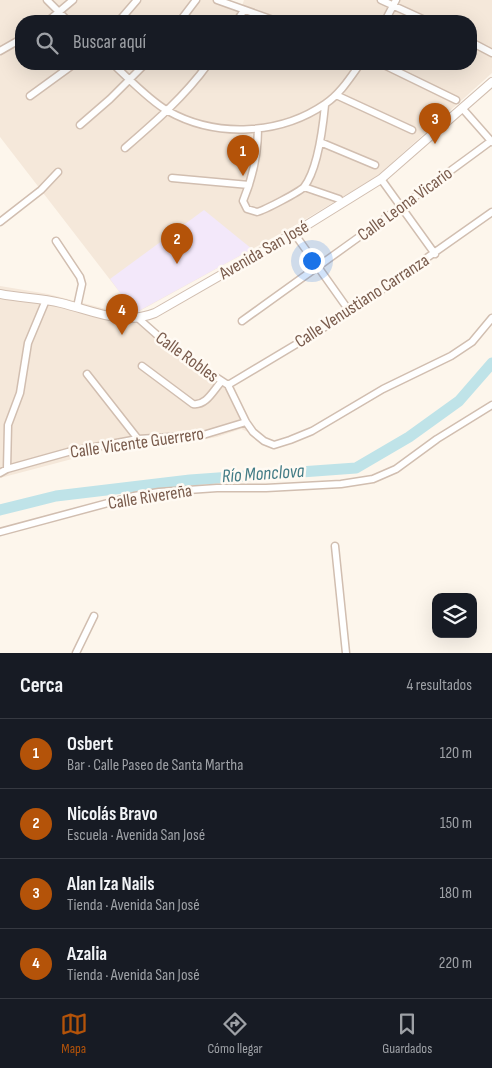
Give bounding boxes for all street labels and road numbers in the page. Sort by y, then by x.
street label: Calle Leona Vicario [353,163,457,245]
street label: Avenida San José [215,216,313,285]
street label: Calle Venustiano Carranza [291,250,433,352]
street label: Calle Robles [152,327,222,387]
street label: Calle Vicente Guerrero [69,423,205,463]
street label: Calle Rivereña [107,480,193,514]

